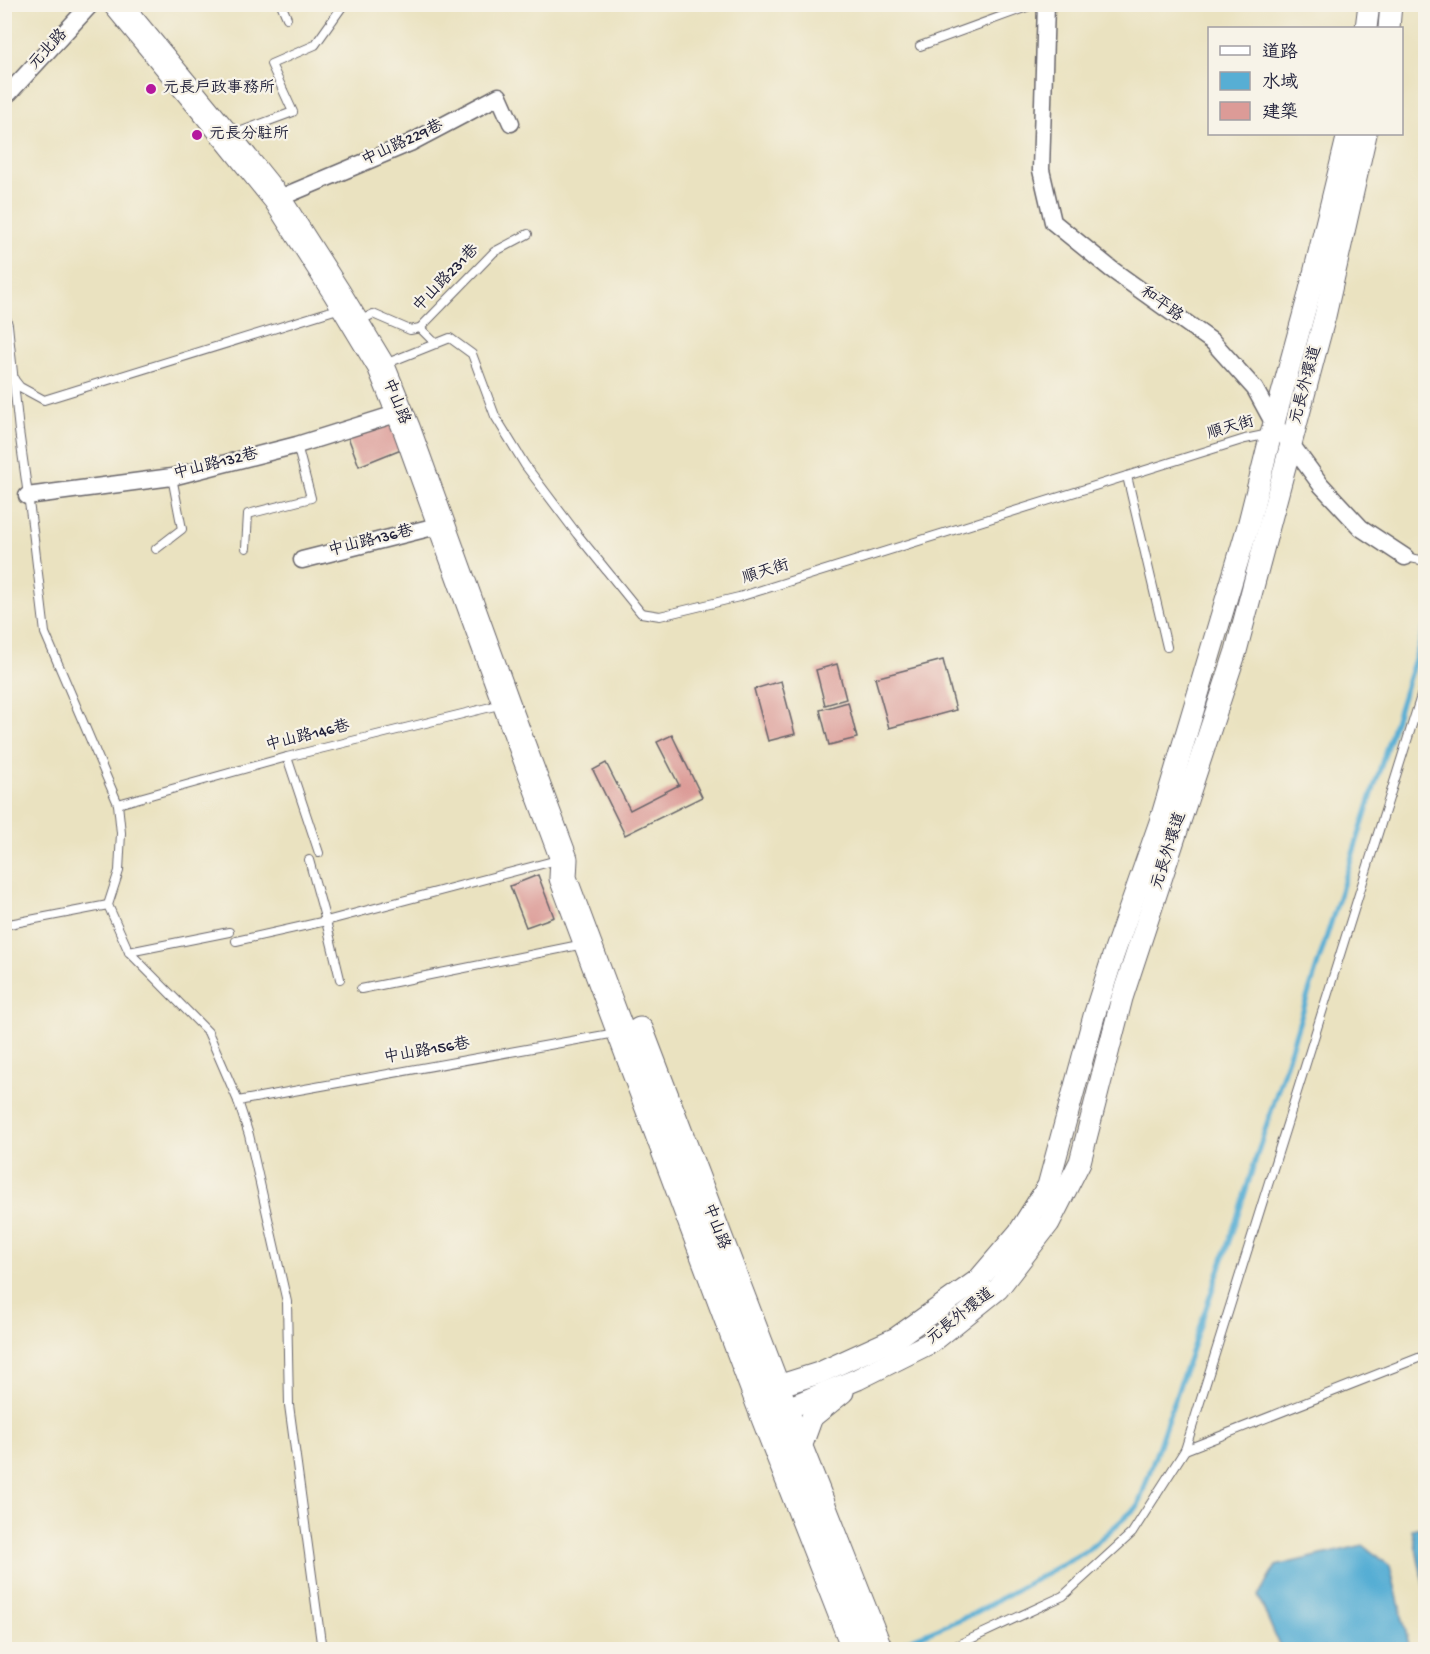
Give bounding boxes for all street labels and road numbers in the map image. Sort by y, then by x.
street label: 元北路 [24,25,72,74]
street label: 中山路229巷 [358,115,447,171]
street label: 中山路231巷 [409,240,484,317]
street label: 和平路 [1136,282,1187,327]
street label: 元長外環道 [1286,343,1327,426]
street label: 中山路 [377,375,415,428]
street label: 順天街 [1205,412,1257,445]
street label: 中山路132巷 [171,443,260,485]
street label: 中山路136巷 [326,520,415,562]
street label: 順天街 [740,556,792,589]
street label: 中山路146巷 [263,715,352,757]
street label: 元長外環道 [1147,809,1191,892]
street label: 中山路156巷 [382,1033,471,1069]
street label: 中山路 [698,1200,734,1253]
street label: 元長外環道 [922,1283,998,1349]

